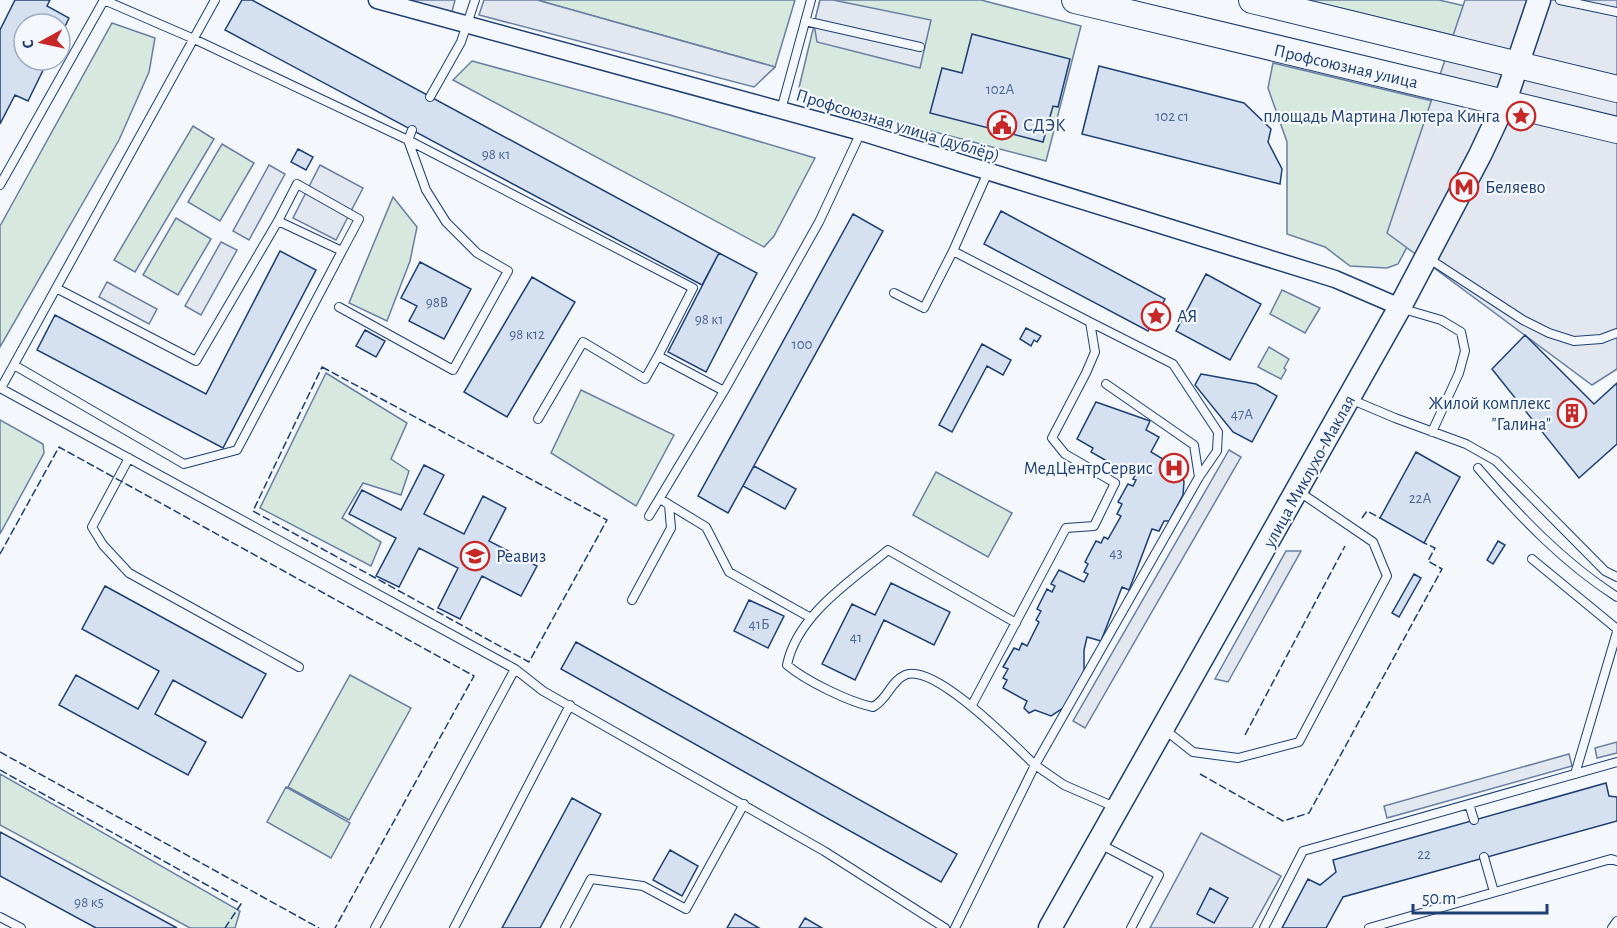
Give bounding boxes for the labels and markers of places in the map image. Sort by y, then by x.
place icon: площадь Мартина Лютера Кинга [1505,100,1537,132]
place label: площадь Мартина Лютера Кинга [1263,108,1500,126]
public building icon: СДЭК [986,109,1018,141]
place label: СДЭК [1023,117,1066,135]
metro station icon: Беляево [1448,171,1480,203]
place label: Беляево [1485,179,1545,197]
place icon: АЯ [1140,300,1172,332]
place label: АЯ [1177,308,1198,326]
place label: Жилой комплекс "Галина" [1429,395,1551,434]
building icon: Жилой комплекс "Галина" [1556,397,1588,429]
hospital icon: МедЦентрСервис [1158,452,1190,484]
place label: МедЦентрСервис [1023,460,1153,478]
school or university icon: Реавиз [459,540,491,572]
place label: Реавиз [496,548,546,566]

